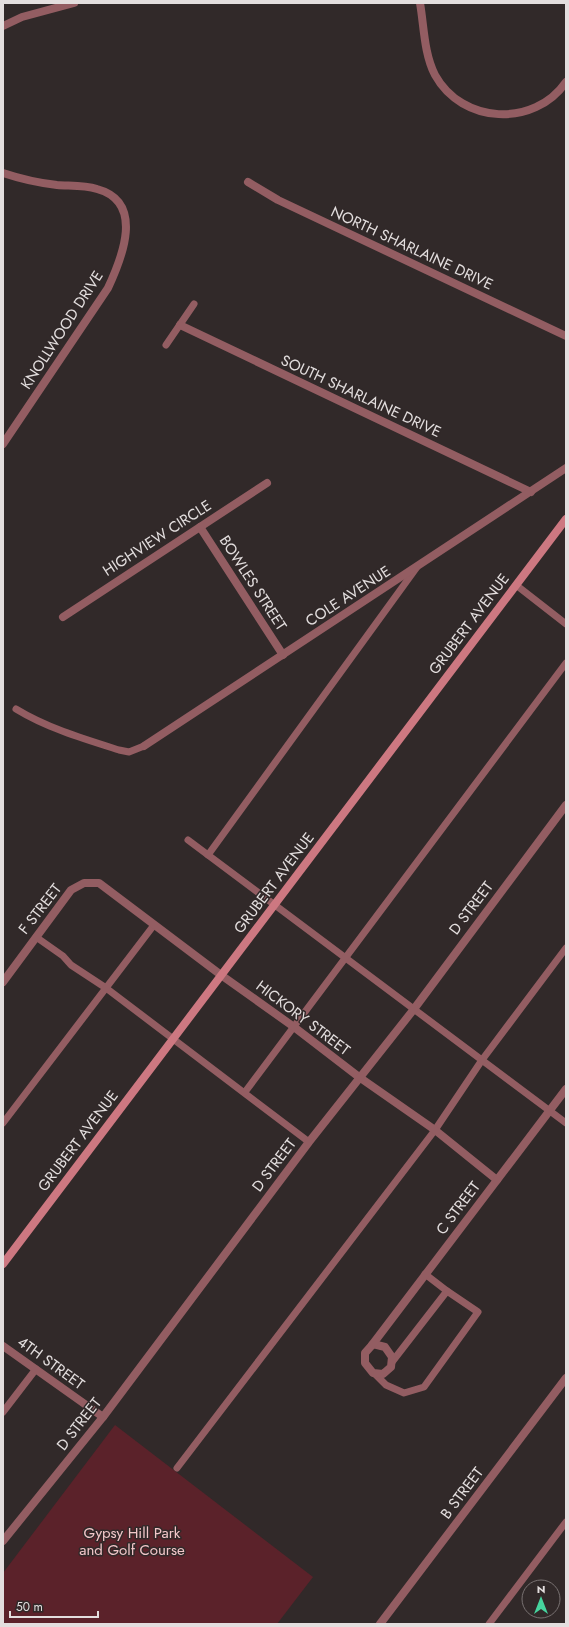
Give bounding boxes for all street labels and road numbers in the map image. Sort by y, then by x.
street label: NORTH SHARLAINE DRIVE [327,201,497,295]
street label: KNOLLWOOD DRIVE [15,266,109,394]
street label: SOUTH SHARLAINE DRIVE [277,349,445,443]
street label: HIGHVIEW CIRCLE [98,495,216,581]
street label: BOWLES STREET [214,531,292,635]
street label: COLE AVENUE [301,560,395,632]
street label: GRUBERT AVENUE [424,569,514,679]
street label: GRUBERT AVENUE [229,828,319,938]
street label: D STREET [444,877,498,939]
street label: F STREET [13,879,67,939]
street label: HICKORY STREET [251,975,355,1061]
street label: GRUBERT AVENUE [33,1086,123,1196]
street label: D STREET [247,1134,301,1196]
street label: C STREET [431,1177,485,1239]
street label: 4TH STREET [13,1331,89,1395]
street label: D STREET [51,1393,107,1455]
street label: B STREET [435,1462,489,1524]

